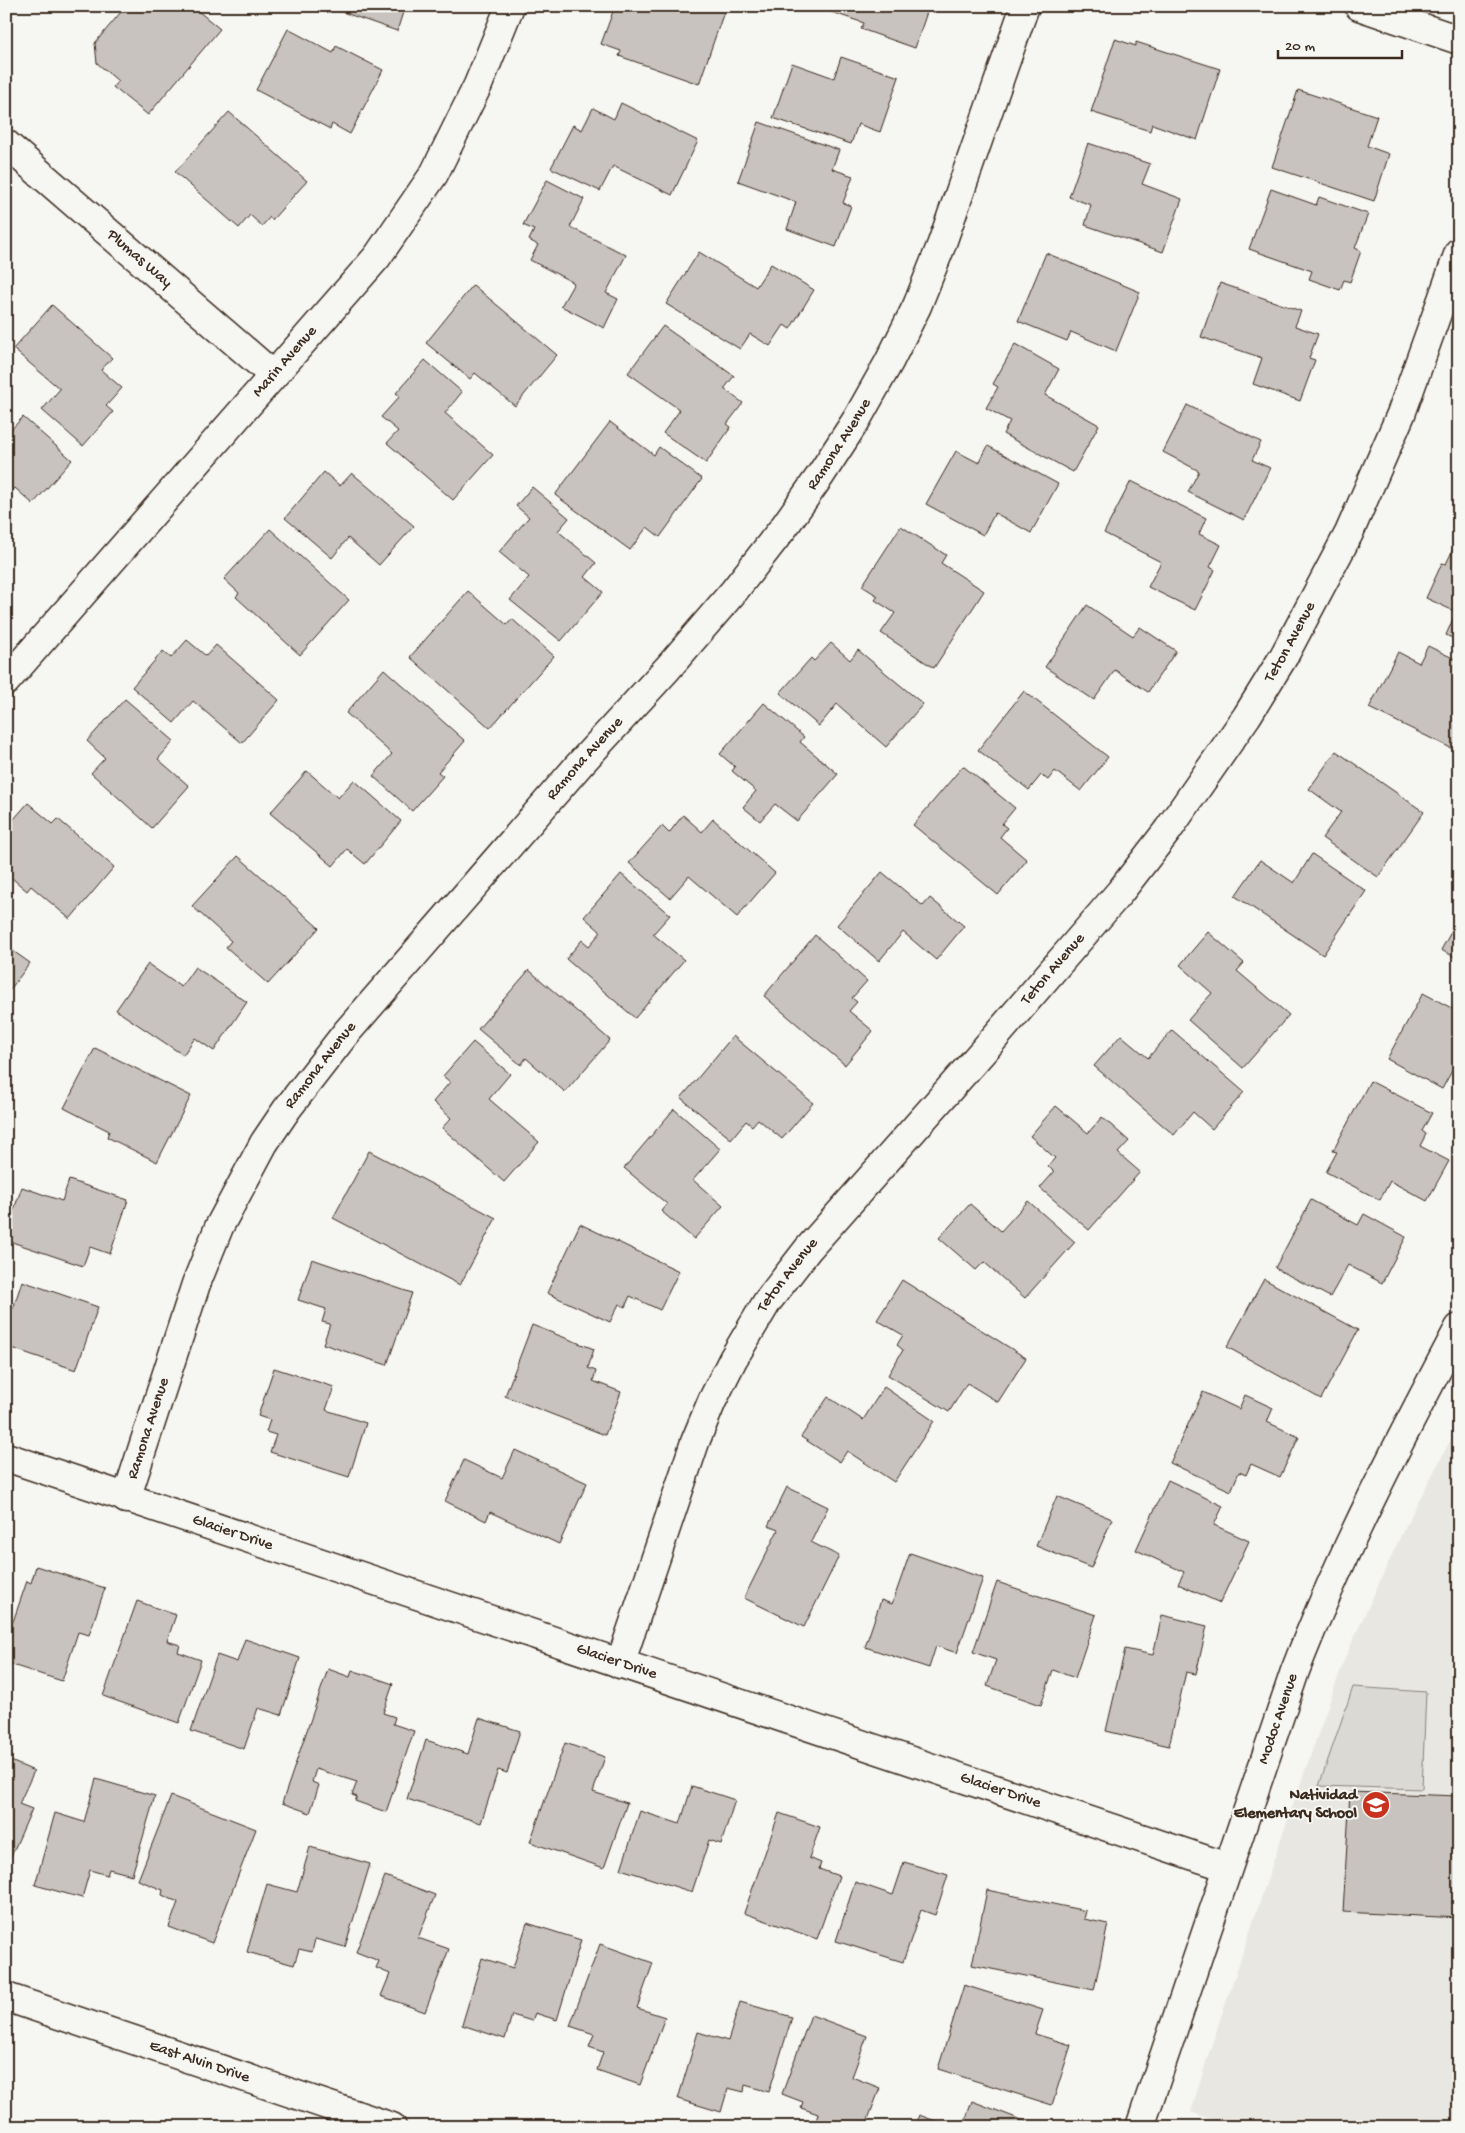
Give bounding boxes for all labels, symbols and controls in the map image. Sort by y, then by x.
scale bar [1278,28,1401,60]
text: 20 m [1285,38,1315,56]
street label: Plumas Way [102,225,176,293]
street label: Marin Avenue [249,322,322,402]
street label: Ramona Avenue [803,395,876,494]
street label: Teton Avenue [1260,598,1321,687]
street label: Ramona Avenue [543,713,628,804]
street label: Teton Avenue [1017,929,1090,1010]
street label: Ramona Avenue [281,1017,361,1113]
street label: Teton Avenue [753,1234,823,1317]
street label: Ramona Avenue [124,1375,174,1482]
street label: Glacier Drive [190,1511,276,1556]
street label: Glacier Drive [574,1640,660,1685]
street label: Modoc Avenue [1255,1670,1303,1767]
street label: Glacier Drive [958,1769,1044,1814]
place label: Natividad Elementary School [1234,1787,1359,1824]
school or university icon: Natividad Elementary School [1361,1790,1391,1820]
street label: East Alvin Drive [147,2036,253,2088]

